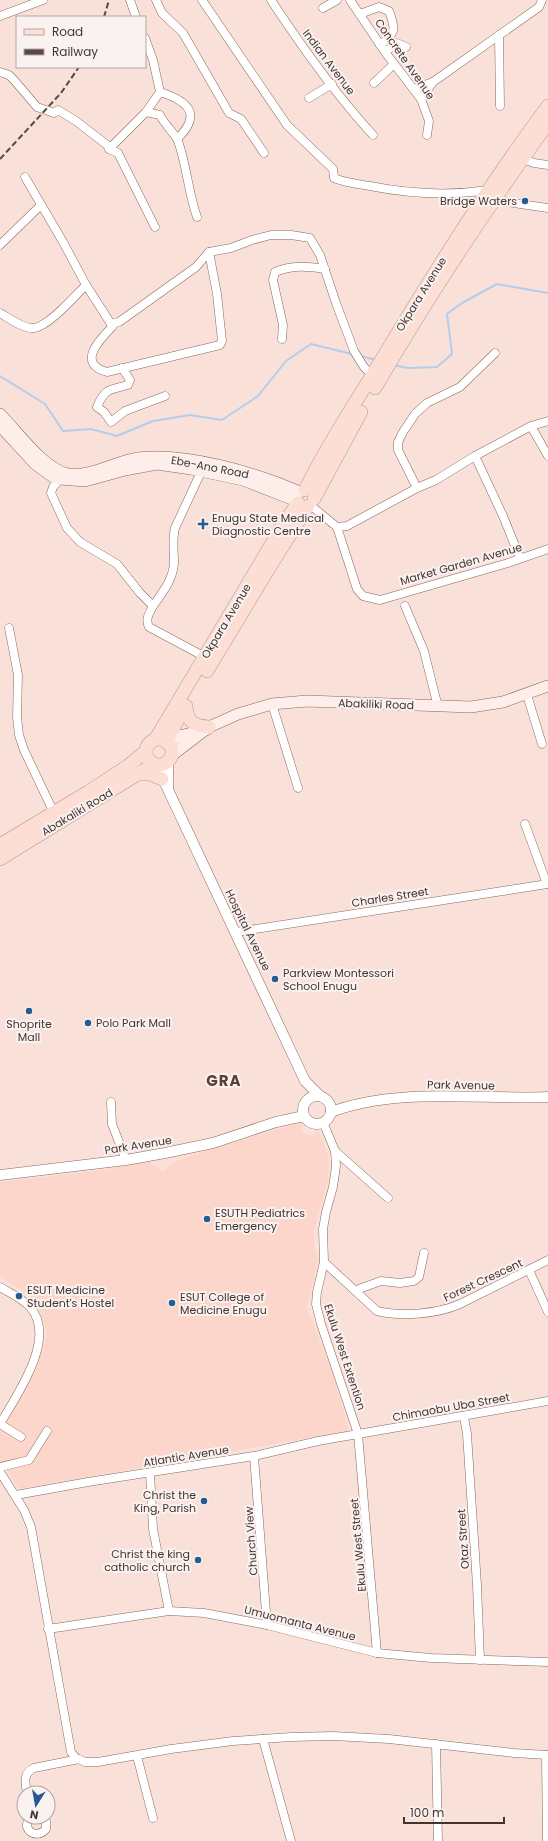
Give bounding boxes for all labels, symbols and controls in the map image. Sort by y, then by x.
street label: Concrete Avenue [371,15,439,103]
legend [16,16,146,68]
text: Road [52,23,83,40]
street label: Indian Avenue [299,26,359,98]
text: Railway [52,43,98,60]
place label: Bridge Waters [440,193,517,209]
marker: Bridge Waters [520,196,530,206]
street label: Okpara Avenue [392,254,450,334]
street label: Ebe-Ano Road [170,452,250,482]
place label: Enugu State Medical Diagnostic Centre [212,510,324,539]
marker: Enugu State Medical Diagnostic Centre [197,518,209,530]
street label: Market Garden Avenue [398,539,524,589]
street label: Okpara Avenue [197,580,255,662]
street label: Abakiliki Road [338,695,414,713]
street label: Abakaliki Road [38,784,116,840]
street label: Charles Street [350,883,430,911]
street label: Hospital Avenue [221,887,275,974]
place label: Parkview Montessori School Enugu [283,965,394,994]
marker: Parkview Montessori School Enugu [270,974,280,984]
marker: Shoprite Mall [24,1006,34,1016]
place label: Polo Park Mall [96,1015,171,1031]
place label: Shoprite Mall [6,1016,52,1045]
marker: Polo Park Mall [83,1018,93,1028]
district label: GRA [206,1070,242,1091]
street label: Park Avenue [427,1076,495,1094]
street label: Park Avenue [103,1132,173,1158]
place label: ESUTH Pediatrics Emergency [215,1205,305,1234]
marker: ESUTH Pediatrics Emergency [202,1214,212,1224]
street label: Forest Crescent [441,1255,525,1305]
place label: ESUT Medicine Student's Hostel [27,1282,114,1311]
place label: ESUT College of Medicine Enugu [180,1289,267,1318]
marker: ESUT Medicine Student's Hostel [14,1291,24,1301]
marker: ESUT College of Medicine Enugu [167,1298,177,1308]
street label: Ekulu West Extention [320,1302,370,1412]
street label: Chimaobu Uba Street [391,1389,511,1425]
street label: Atlantic Avenue [142,1441,230,1471]
place label: Christ the King, Parish [134,1487,196,1516]
marker: Christ the King, Parish [199,1496,209,1506]
street label: Ekulu West Street [346,1498,370,1592]
street label: Church View [241,1506,261,1576]
street label: Otaz Street [453,1508,473,1570]
place label: Christ the king catholic church [104,1546,190,1575]
marker: Christ the king catholic church [193,1555,203,1565]
street label: Umuomanta Avenue [243,1601,358,1645]
north arrow [16,1785,56,1825]
scale bar [404,1799,504,1825]
text: 100 m [410,1804,444,1821]
text: N [29,1806,40,1823]

